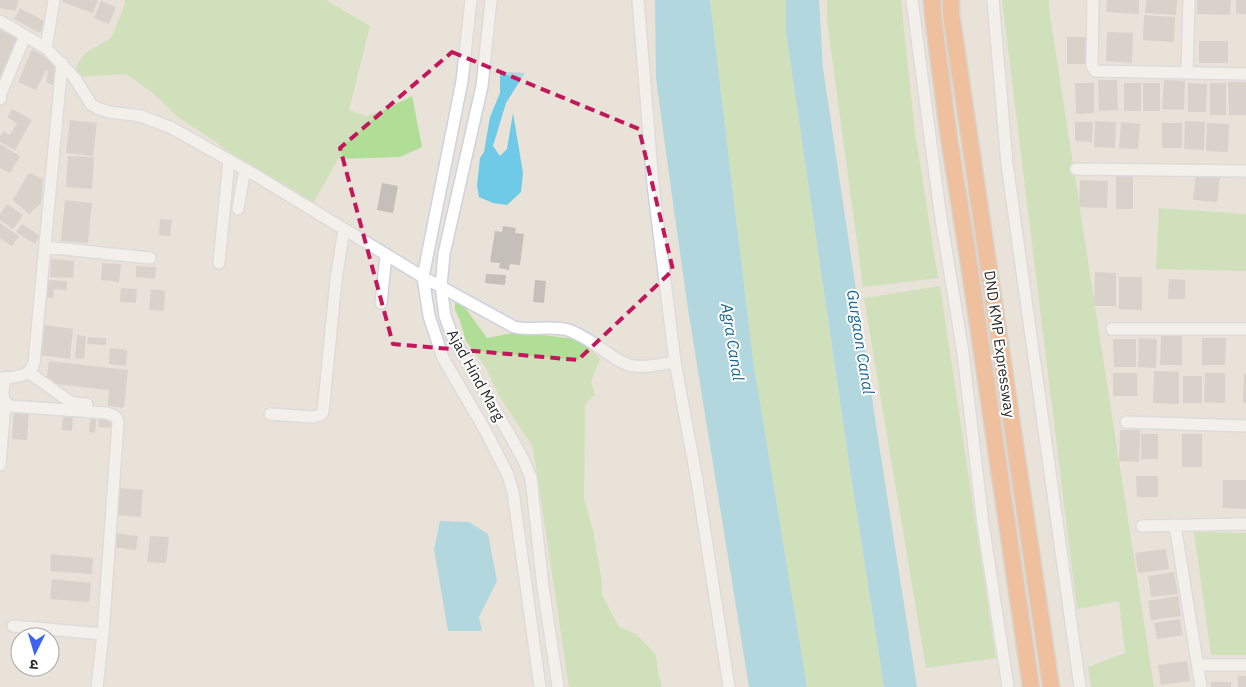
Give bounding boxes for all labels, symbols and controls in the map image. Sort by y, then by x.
street label: DND KMP Expressway [980,269,1020,419]
water label: Gurgaon Canal [843,288,879,396]
water label: Agra Canal [717,301,749,383]
street label: Ajad Hind Marg [443,326,509,424]
north arrow [10,627,60,677]
text: उ [28,656,39,674]

